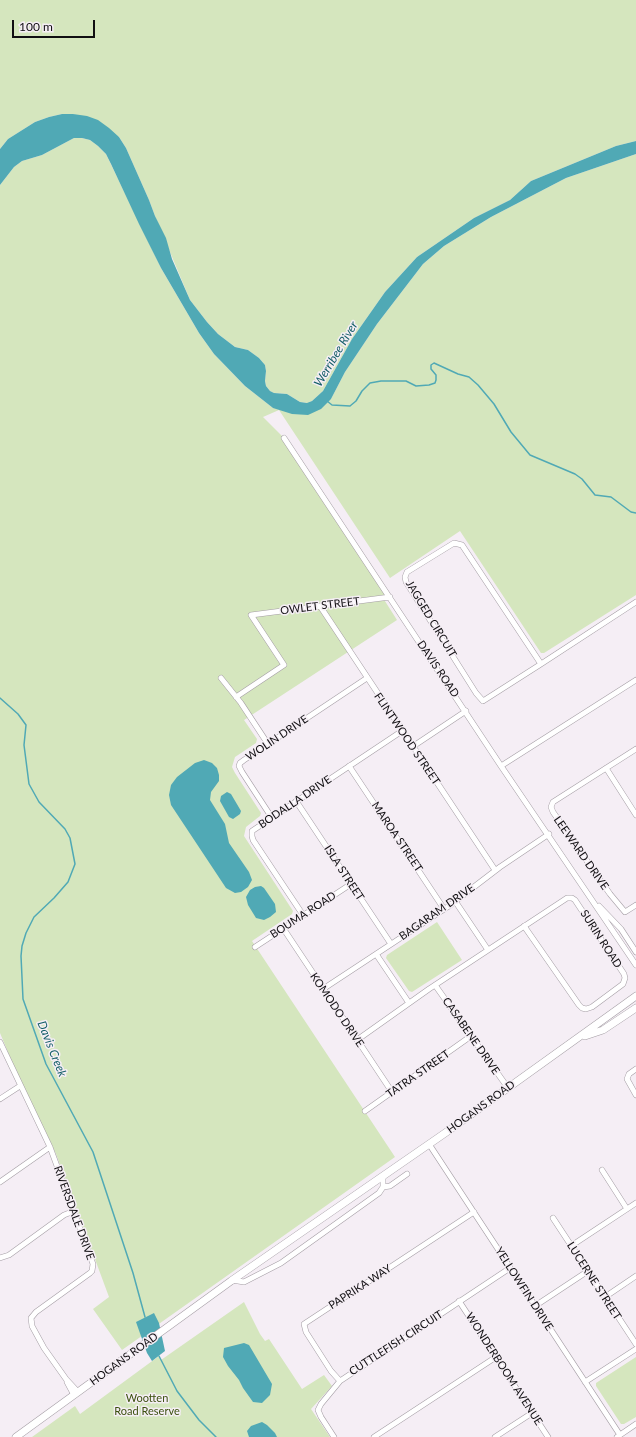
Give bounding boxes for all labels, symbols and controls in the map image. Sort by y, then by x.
scale bar [14,12,97,38]
text: 100 m [19,19,53,34]
water label: Werribee River [311,319,361,389]
street label: JAGGED CIRCUIT [403,578,459,660]
street label: OWLET STREET [280,595,360,617]
street label: DAVIS ROAD [414,638,462,700]
street label: FLINTWOOD STREET [371,690,443,788]
street label: WOLIN DRIVE [243,712,311,764]
street label: BODALLA DRIVE [256,773,334,831]
street label: MAROA STREET [369,799,425,875]
street label: LEEWARD DRIVE [551,814,611,892]
street label: ISLA STREET [321,843,367,903]
street label: BAGARAM DRIVE [397,881,477,943]
street label: BOUMA ROAD [268,889,338,941]
street label: SURIN ROAD [577,908,625,970]
street label: KOMODO DRIVE [307,970,367,1050]
street label: CASABENE DRIVE [439,995,503,1077]
water label: Davis Creek [34,1019,70,1079]
street label: TATRA STREET [384,1047,452,1101]
street label: HOGANS ROAD [444,1078,518,1136]
street label: RIVERSDALE DRIVE [51,1164,97,1262]
street label: LUCERNE STREET [564,1240,624,1322]
street label: YELLOWFIN DRIVE [492,1245,556,1333]
street label: PAPRIKA WAY [326,1262,394,1312]
street label: CUTTLEFISH CIRCUIT [347,1308,445,1378]
street label: WONDERBOOM AVENUE [463,1310,545,1428]
street label: HOGANS ROAD [87,1330,161,1388]
park label: Wootten Road Reserve [114,1391,180,1417]

